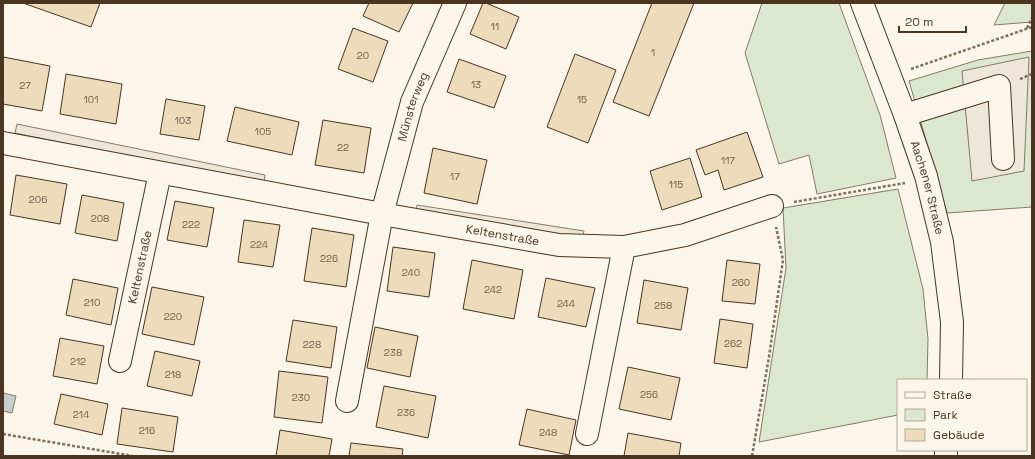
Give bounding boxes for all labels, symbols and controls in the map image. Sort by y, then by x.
scale bar [899,8,966,34]
text: 20 m [905,14,933,30]
house number: 11 [491,20,499,33]
house number: 1 [651,46,655,59]
house number: 20 [357,49,369,62]
street label: Münsterweg [394,69,432,143]
house number: 13 [471,78,481,91]
house number: 27 [19,79,31,92]
house number: 101 [84,93,98,106]
house number: 15 [577,93,587,106]
house number: 103 [175,114,191,127]
house number: 105 [255,125,271,138]
street label: Aachener Straße [906,139,948,236]
house number: 22 [337,141,349,154]
house number: 117 [721,154,735,167]
house number: 17 [450,170,460,183]
house number: 115 [669,178,683,191]
house number: 206 [29,193,47,206]
house number: 208 [91,212,109,225]
house number: 222 [182,218,200,231]
street label: Keltenstraße [464,221,541,249]
street label: Keltenstraße [124,229,156,305]
house number: 224 [250,238,268,251]
house number: 226 [320,252,338,265]
house number: 240 [402,266,420,279]
house number: 260 [732,276,750,289]
house number: 242 [484,283,502,296]
house number: 210 [84,296,100,309]
house number: 244 [557,297,575,310]
house number: 258 [654,299,672,312]
house number: 220 [164,310,182,323]
house number: 262 [724,337,742,350]
house number: 228 [303,338,321,351]
house number: 238 [384,346,402,359]
house number: 212 [70,355,86,368]
house number: 218 [165,368,181,381]
legend [897,379,1027,451]
text: Straße [933,387,972,403]
house number: 256 [640,388,658,401]
house number: 230 [292,391,310,404]
house number: 236 [397,406,415,419]
text: Park [933,407,958,423]
house number: 214 [73,408,89,421]
house number: 216 [139,424,155,437]
house number: 248 [539,426,557,439]
text: Gebäude [933,427,985,443]

